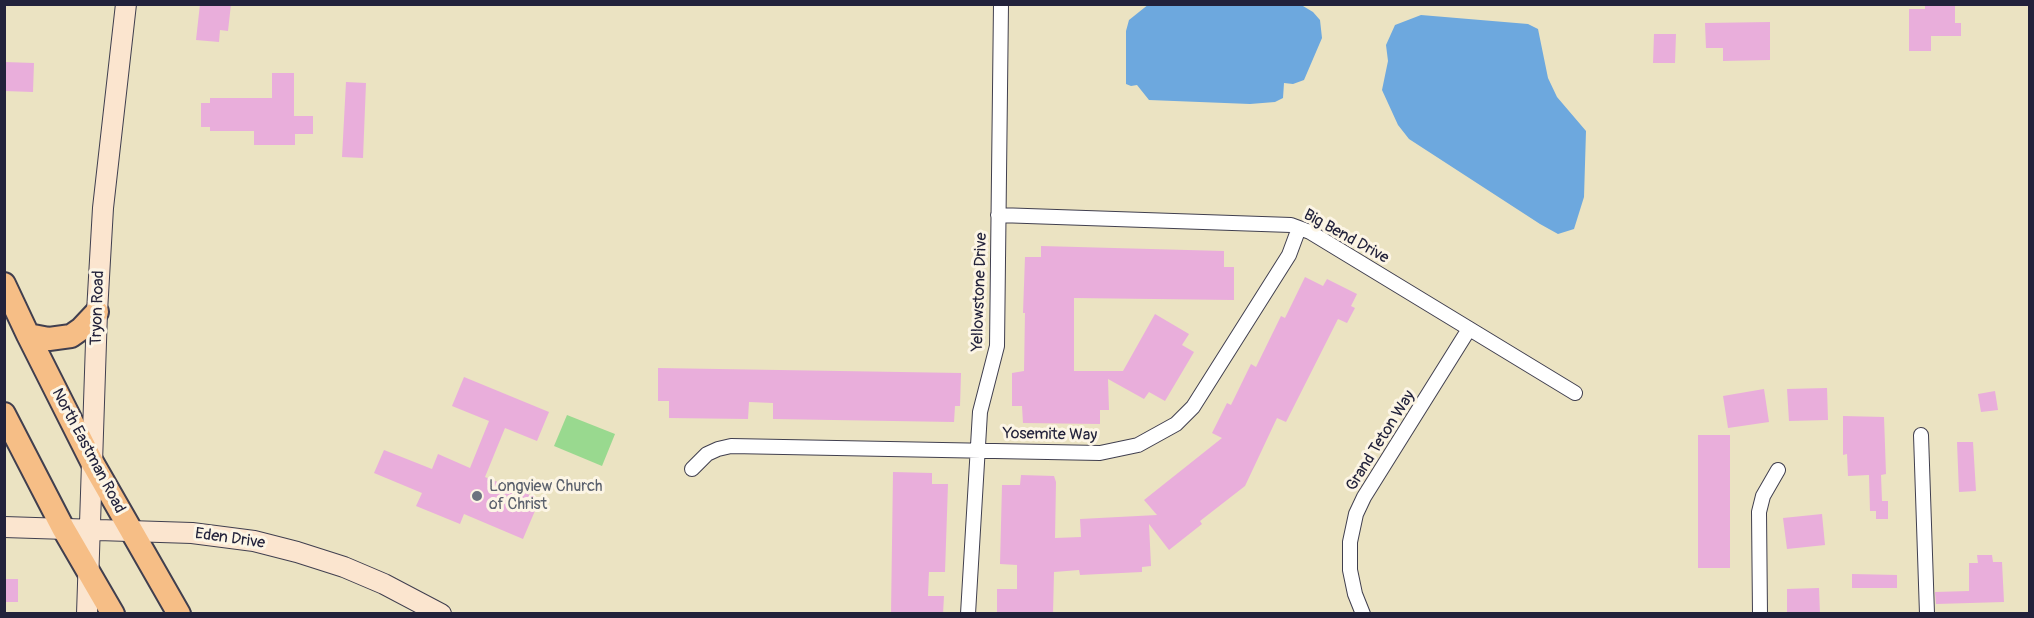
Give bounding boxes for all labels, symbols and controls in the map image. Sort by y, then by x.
street label: Big Bend Drive [1300,206,1392,268]
street label: Yellowstone Drive [968,232,992,352]
street label: Tryon Road [87,270,109,346]
street label: North Eastman Road [47,385,129,517]
street label: Grand Teton Way [1342,387,1420,495]
street label: Yosemite Way [1003,425,1097,445]
place label: Longview Church of Christ [489,477,603,515]
marker: Longview Church of Christ [470,489,484,503]
street label: Eden Drive [194,525,266,553]

